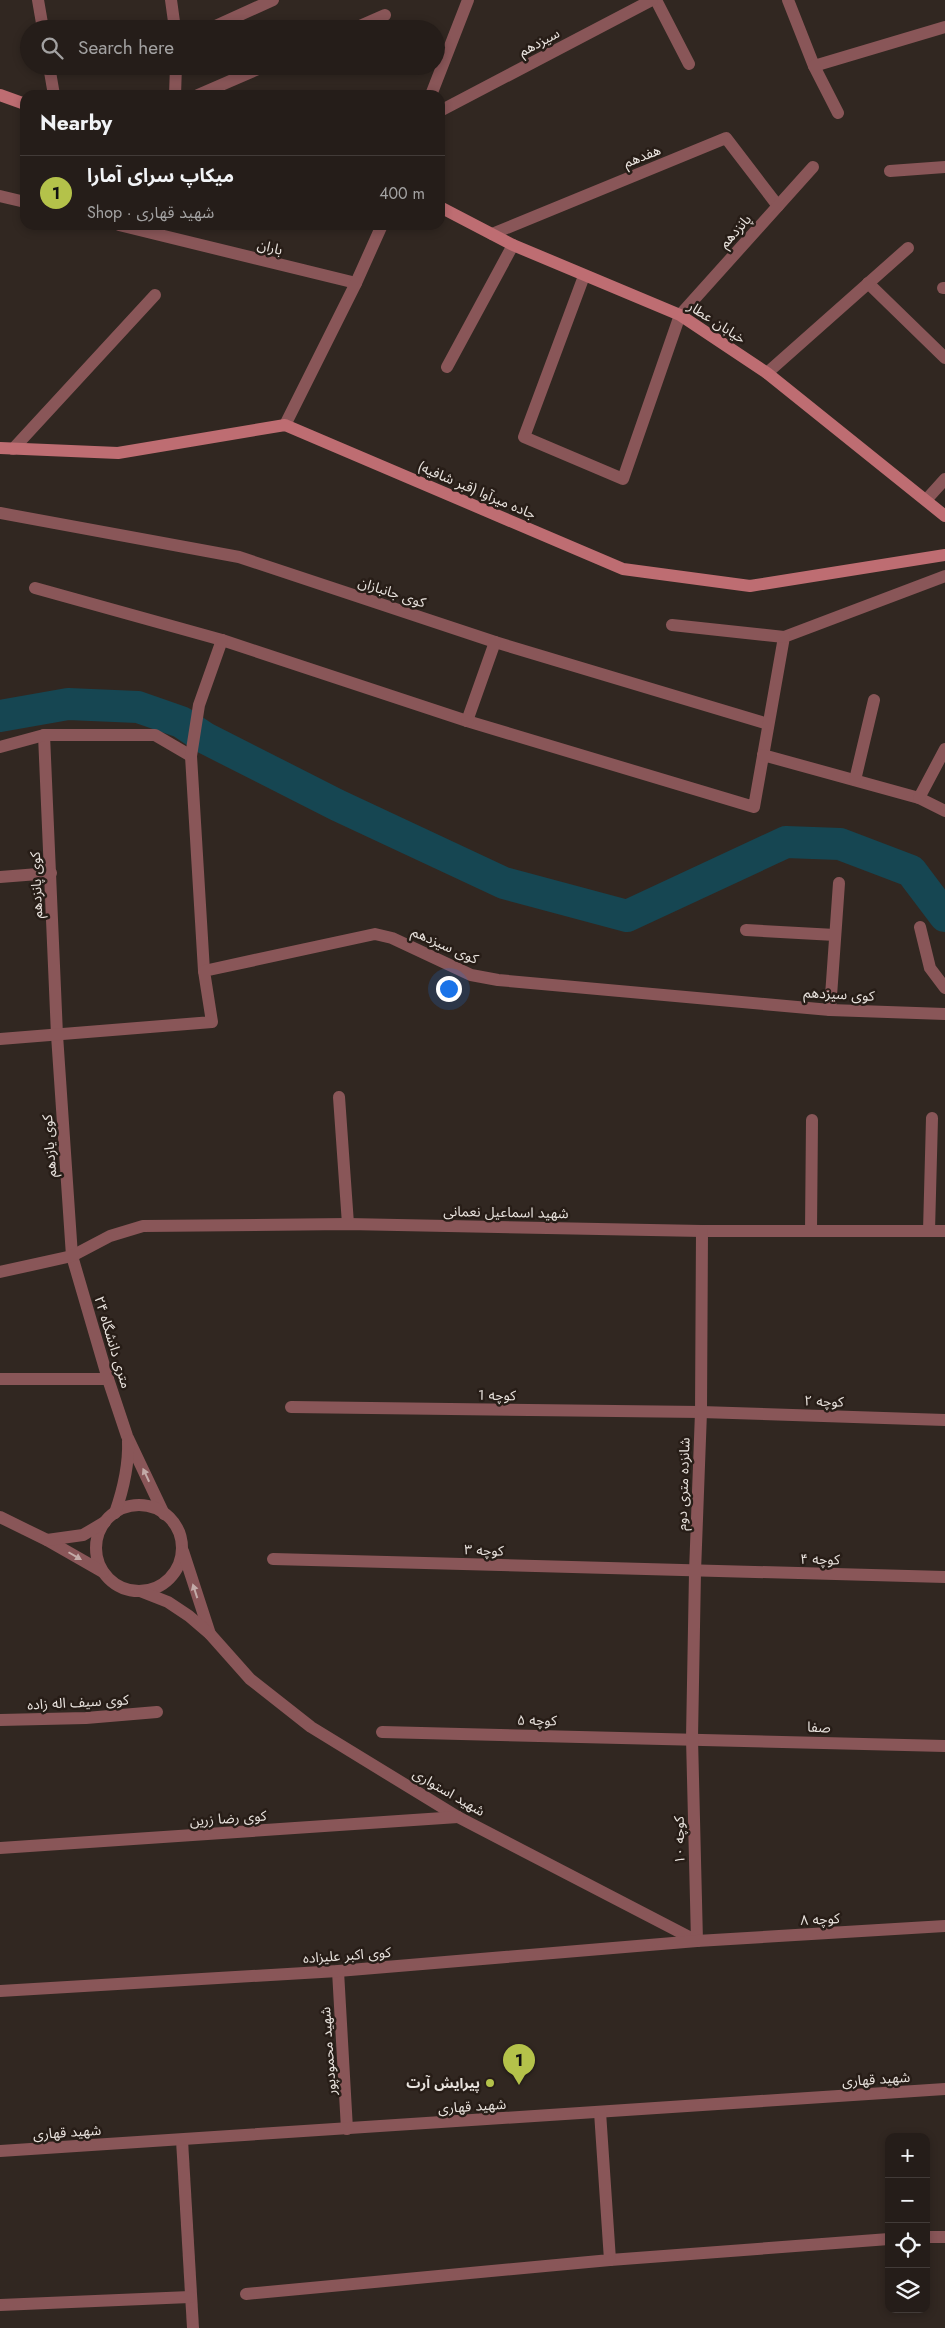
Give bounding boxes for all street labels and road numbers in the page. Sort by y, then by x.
street label: سیزدهم [515,23,564,62]
street label: هفدهم [620,140,664,173]
street label: پانزدهم [714,210,756,253]
street label: باران [255,234,285,260]
street label: خیابان عطار [683,295,750,348]
street label: جاده میرآوا (قبر شافیه) [415,456,539,524]
street label: کوی جانبازان [356,572,429,612]
street label: کوی پانزدهم [25,851,48,919]
street label: کوی سیزدهم [408,921,482,970]
street label: کوی سیزدهم [803,982,875,1007]
street label: کوی یازدهم [37,1114,62,1178]
street label: شهید اسماعیل نعمانی [443,1201,569,1223]
street label: ۲۴ متری دانشگاه [89,1293,137,1391]
street label: کوچه 1 [478,1385,516,1405]
street label: کوچه ۲ [804,1390,844,1412]
street label: شانزده متری دوم [671,1437,696,1531]
street label: کوچه ۳ [464,1539,504,1561]
street label: کوچه ۴ [800,1549,840,1569]
street label: کوی سیف اله زاده [27,1689,129,1715]
street label: کوچه ۵ [517,1710,557,1730]
street label: صفا [807,1717,832,1737]
street label: شهید استواری [409,1763,489,1821]
street label: کوی رضا زرین [189,1805,267,1831]
street label: کوچه ۱۰ [669,1816,689,1864]
street label: کوچه ۸ [800,1908,841,1930]
street label: کوی اکبر علیزاده [302,1942,392,1968]
street label: شهید محمودپور [315,2006,341,2097]
street label: شهید قهاری [841,2067,911,2091]
street label: شهید قهاری [437,2094,507,2118]
street label: شهید قهاری [32,2120,102,2144]

